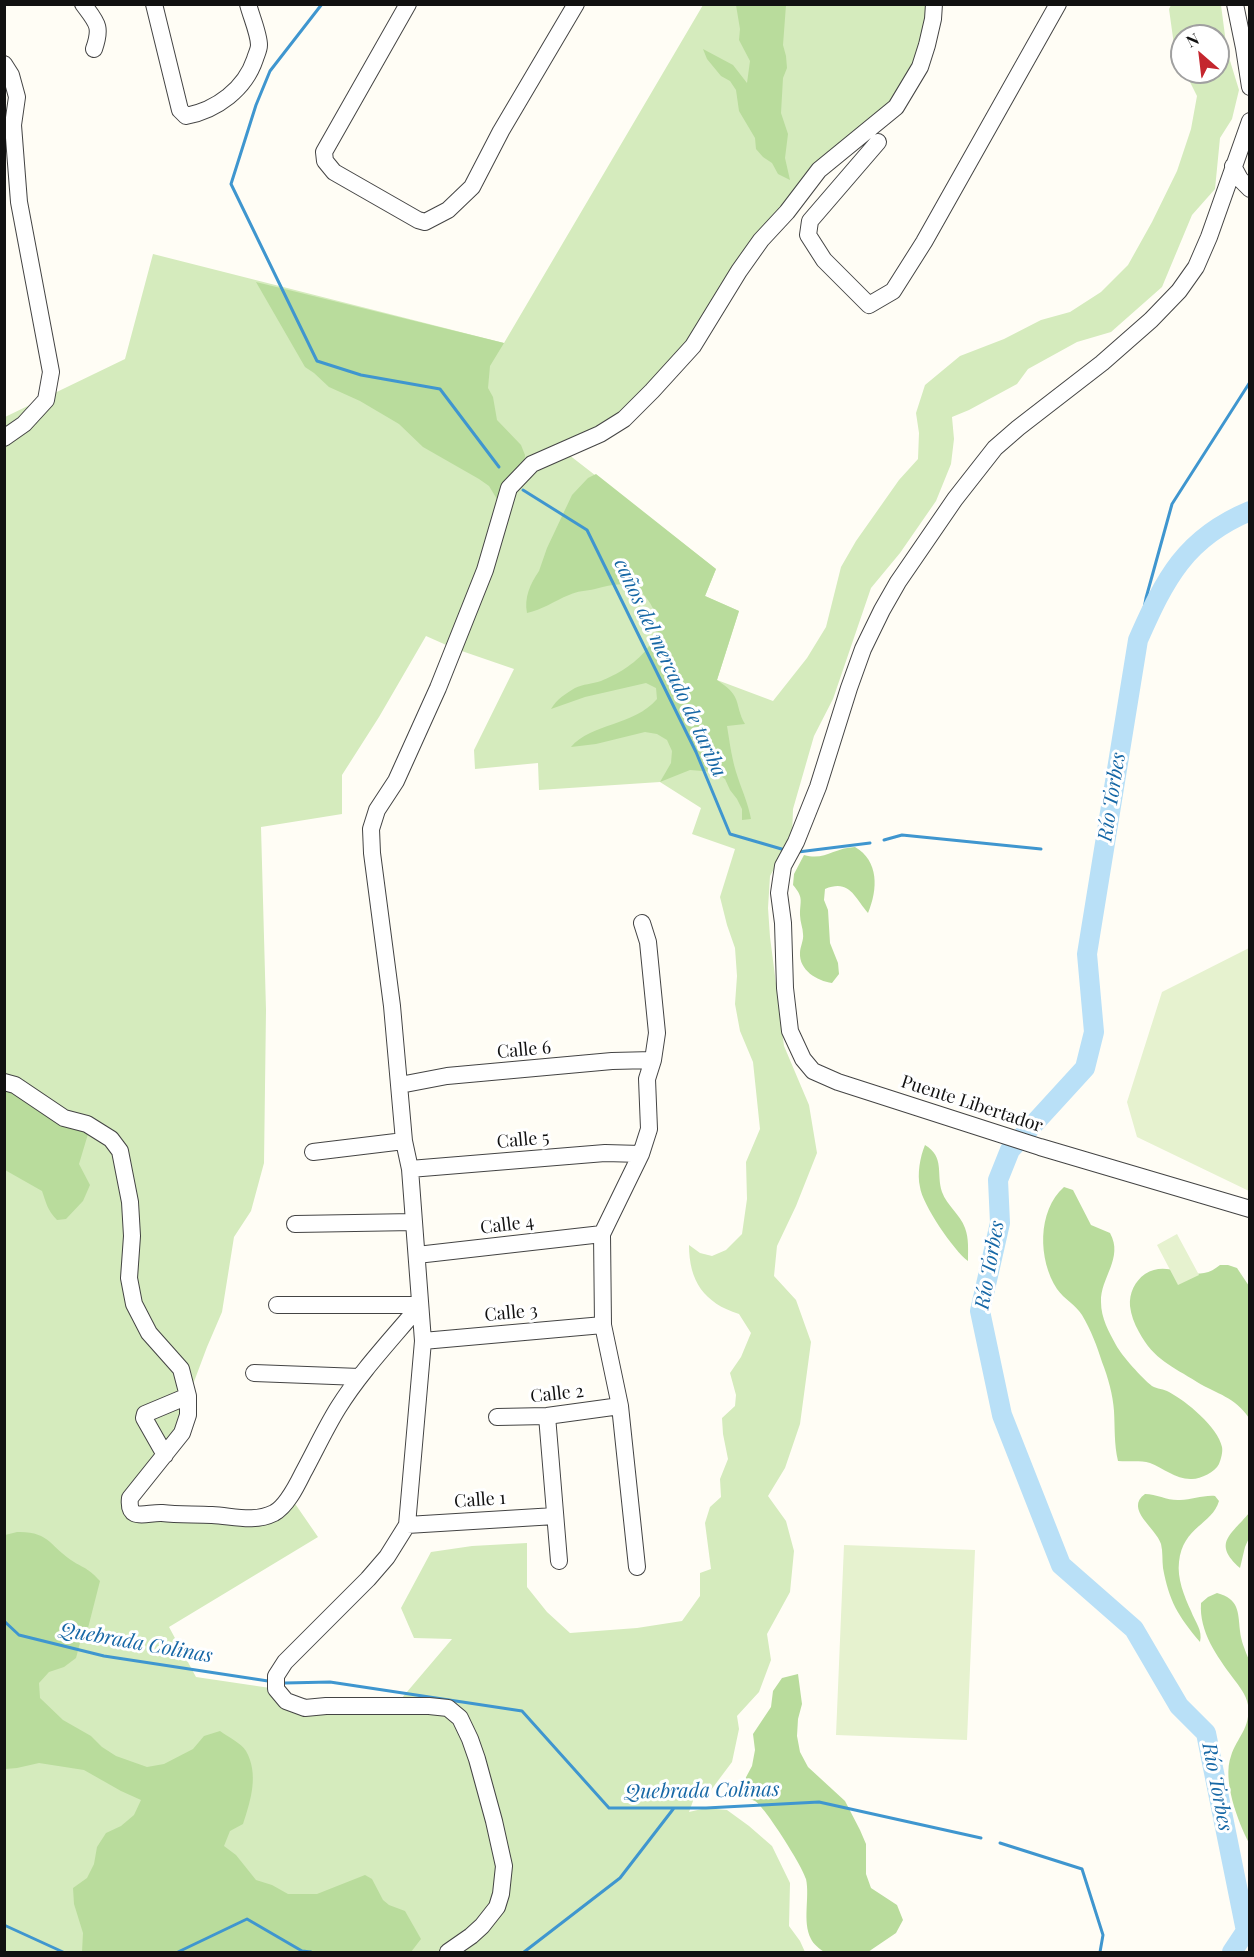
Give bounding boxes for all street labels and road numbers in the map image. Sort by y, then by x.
street label: Calle 6 [496,1037,552,1063]
street label: Puente Libertador [898,1071,1046,1137]
street label: Calle 5 [496,1127,550,1153]
street label: Calle 4 [479,1211,535,1239]
street label: Calle 3 [484,1300,538,1326]
street label: Calle 2 [529,1380,585,1408]
street label: Calle 1 [453,1487,507,1513]

